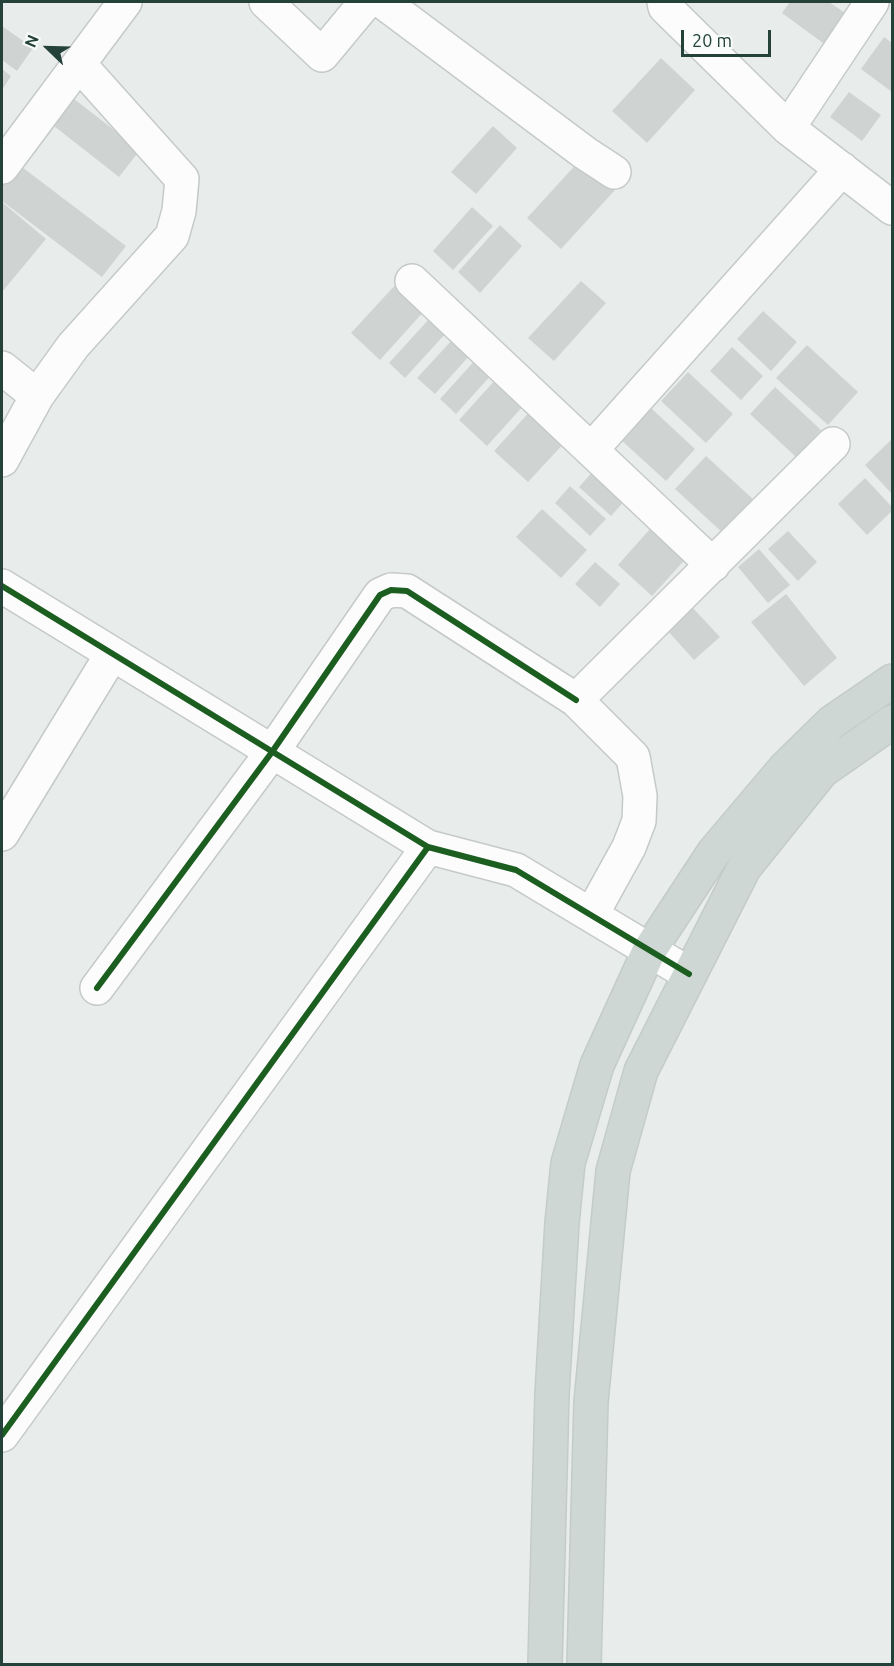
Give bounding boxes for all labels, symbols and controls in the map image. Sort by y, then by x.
north arrow [18,18,78,78]
scale bar [684,18,774,56]
text: 20 m [692,30,732,50]
text: N [21,32,42,50]

